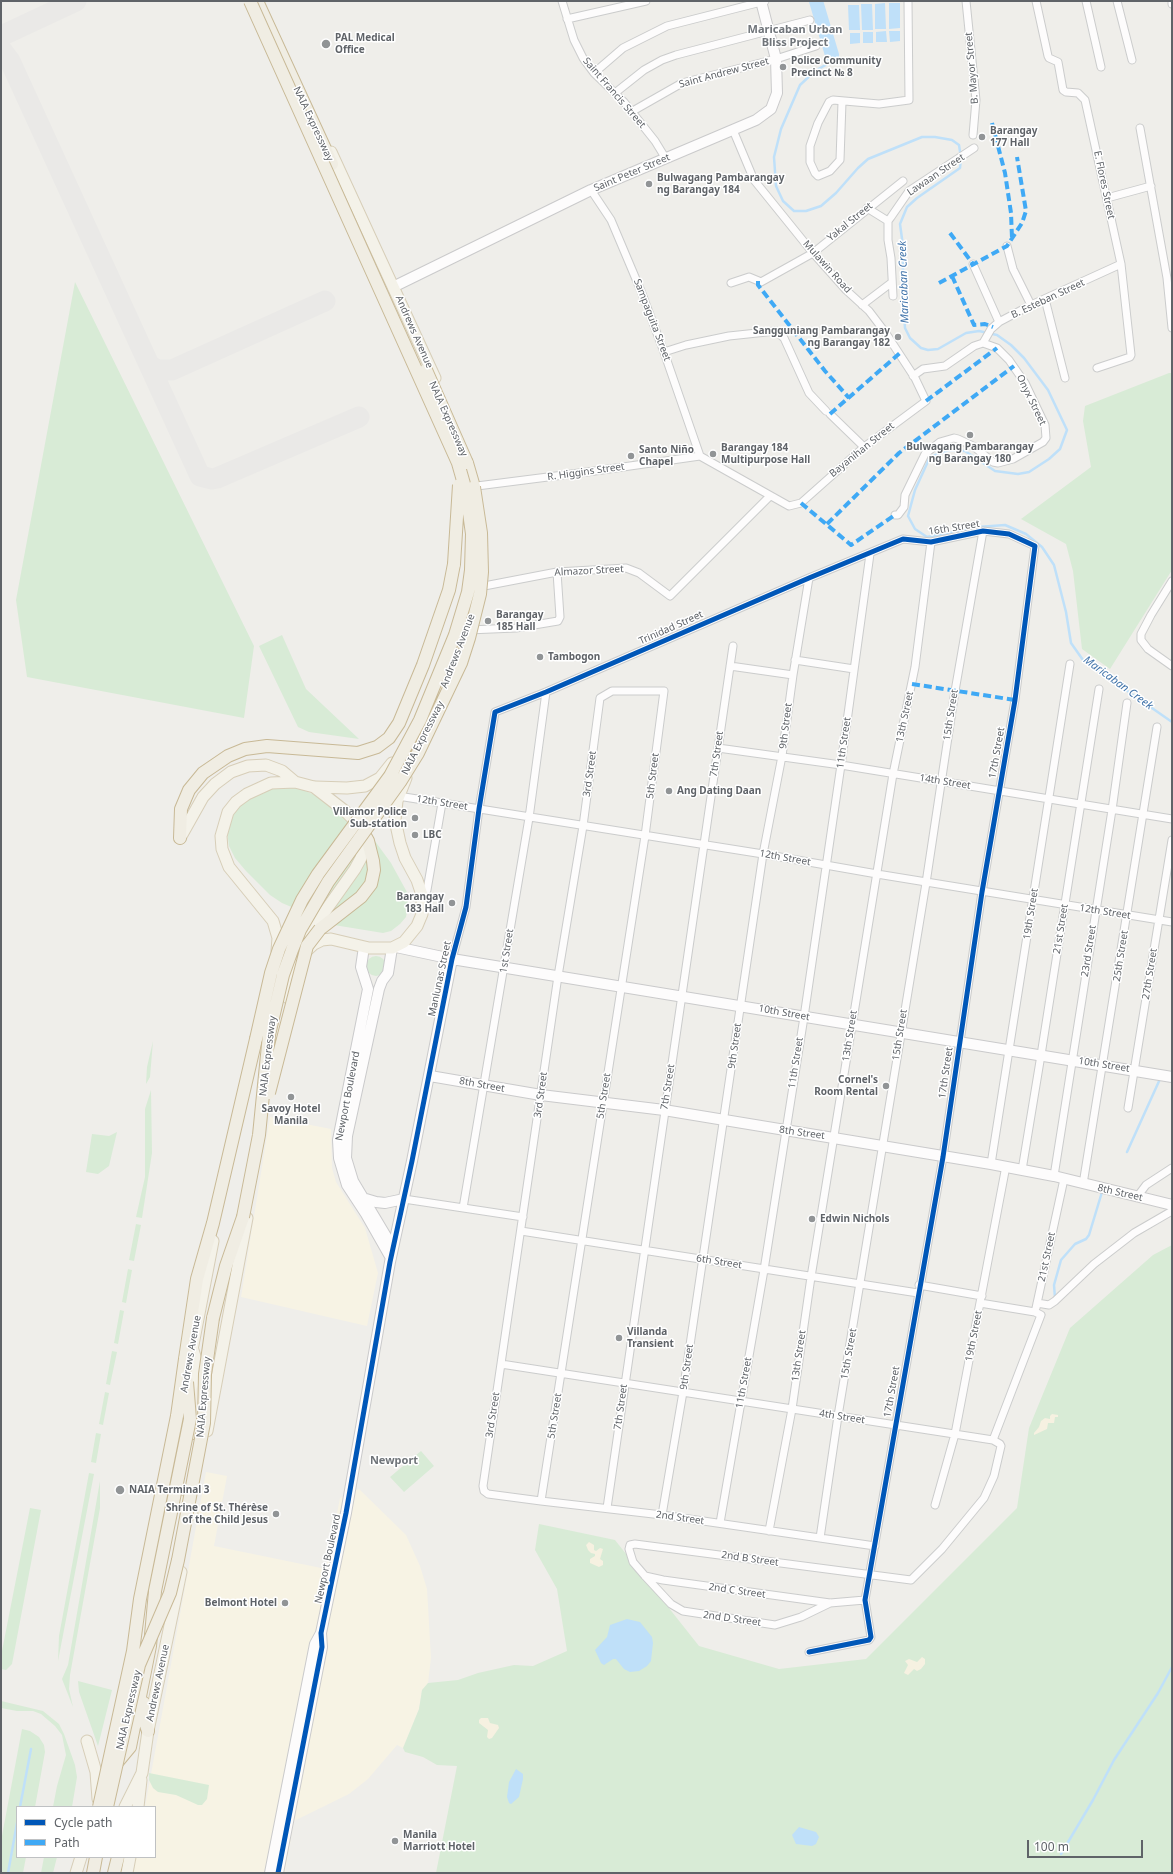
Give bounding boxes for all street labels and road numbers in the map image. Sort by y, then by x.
street label: B. Mayor Street [963,32,981,104]
street label: Saint Francis Street [580,55,648,131]
street label: Saint Andrew Street [678,55,770,91]
street label: NAIA Expressway [290,85,336,163]
street label: E. Flores Street [1091,150,1117,220]
street label: Lawaan Street [905,151,967,199]
street label: Saint Peter Street [592,152,672,194]
street label: Yakal Street [825,200,875,244]
street label: Mulawin Road [800,238,854,296]
street label: Sampaguita Street [631,277,673,363]
street label: B. Esteban Street [1009,277,1087,321]
street label: Andrews Avenue [393,294,435,370]
street label: Onyx Street [1014,373,1048,427]
street label: NAIA Expressway [426,380,470,458]
street label: Bayanihan Street [827,420,897,480]
street label: R. Higgins Street [547,461,625,483]
street label: 16th Street [928,518,980,538]
street label: Almazor Street [554,563,624,579]
street label: Trinidad Street [637,608,705,648]
street label: Andrews Avenue [438,612,478,690]
street label: 15th Street [941,689,961,741]
street label: 13th Street [894,690,916,744]
street label: NAIA Expressway [399,699,447,777]
street label: 9th Street [777,702,795,750]
street label: 11th Street [834,717,854,769]
street label: 17th Street [987,726,1007,780]
street label: 7th Street [708,730,726,778]
street label: 3rd Street [581,750,599,798]
street label: 5th Street [644,752,662,800]
street label: 14th Street [919,772,971,792]
street label: 12th Street [416,793,468,813]
street label: 12th Street [758,848,812,868]
street label: 19th Street [1021,888,1041,940]
street label: 12th Street [1079,902,1131,922]
street label: 21st Street [1051,903,1071,955]
street label: 23rd Street [1079,924,1099,978]
street label: 1st Street [498,928,516,974]
street label: 25th Street [1111,930,1131,982]
street label: Manlunas Street [426,940,454,1018]
street label: 27th Street [1140,948,1160,1000]
street label: 10th Street [757,1003,811,1023]
street label: 15th Street [890,1009,910,1061]
street label: 13th Street [840,1010,860,1062]
street label: NAIA Expressway [257,1015,279,1097]
street label: 9th Street [726,1022,744,1070]
street label: 11th Street [786,1037,806,1089]
street label: 17th Street [936,1047,956,1099]
street label: Newport Boulevard [333,1050,363,1142]
street label: 10th Street [1078,1055,1130,1075]
street label: 7th Street [658,1063,678,1111]
street label: 3rd Street [532,1071,550,1119]
street label: 5th Street [594,1072,614,1120]
street label: 8th Street [458,1075,506,1095]
street label: 8th Street [778,1124,826,1142]
street label: 8th Street [1096,1182,1144,1204]
street label: 21st Street [1036,1231,1058,1283]
street label: 6th Street [695,1252,743,1272]
street label: 19th Street [963,1309,985,1363]
street label: Andrews Avenue [178,1314,204,1394]
street label: 15th Street [839,1327,859,1381]
street label: 13th Street [789,1330,809,1382]
street label: 9th Street [678,1343,696,1391]
street label: NAIA Expressway [194,1356,214,1438]
street label: 11th Street [734,1356,754,1410]
street label: 17th Street [882,1365,902,1419]
street label: 7th Street [612,1383,630,1431]
street label: 3rd Street [483,1391,503,1439]
street label: 5th Street [545,1392,565,1440]
street label: 4th Street [818,1407,866,1427]
street label: 2nd Street [655,1509,705,1527]
street label: Newport Boulevard [313,1513,343,1605]
street label: 2nd B Street [721,1549,779,1569]
street label: 2nd C Street [708,1581,766,1601]
street label: 2nd D Street [702,1609,762,1629]
street label: Andrews Avenue [144,1643,172,1723]
street label: NAIA Expressway [114,1669,144,1751]

